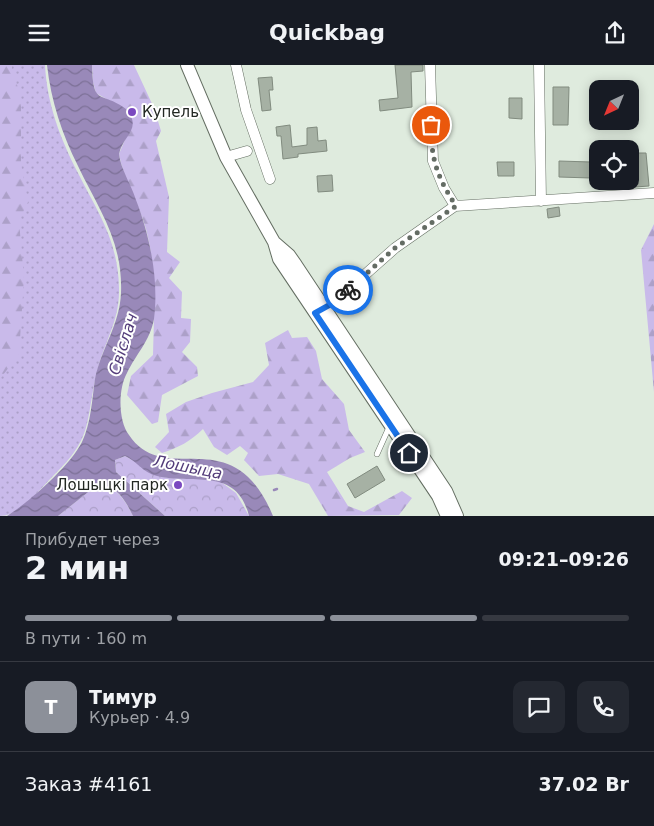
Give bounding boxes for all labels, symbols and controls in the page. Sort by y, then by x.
icon: menu [25,19,53,47]
icon: share [601,19,629,47]
text: Quickbag [269,20,385,45]
north arrow [589,80,639,130]
map controls [589,80,639,190]
place label: Купель [142,103,199,121]
pin [410,104,452,146]
marker: Купель [126,106,138,118]
icon: bag [417,111,445,139]
button: locate [589,140,639,190]
courier [323,265,373,315]
icon: bike [334,276,362,304]
water label: Свіслач [105,311,141,377]
pin [388,432,430,474]
icon: home [395,439,423,467]
water label: Лошыца [151,451,224,483]
place label: Лошыцкі парк [56,476,168,494]
marker: Лошыцкі парк [172,479,184,491]
text: Прибудет через [25,530,160,549]
text: 09:21–09:26 [499,548,629,570]
text: 2 мин [25,549,129,587]
text: В пути · 160 m [25,629,147,648]
button: chat [513,681,565,733]
button: phone [577,681,629,733]
text: Тимур [89,686,157,708]
text: Т [45,696,57,718]
text: Курьер · 4.9 [89,708,190,727]
text: Заказ #4161 [25,773,152,795]
text: 37.02 Br [538,773,629,795]

